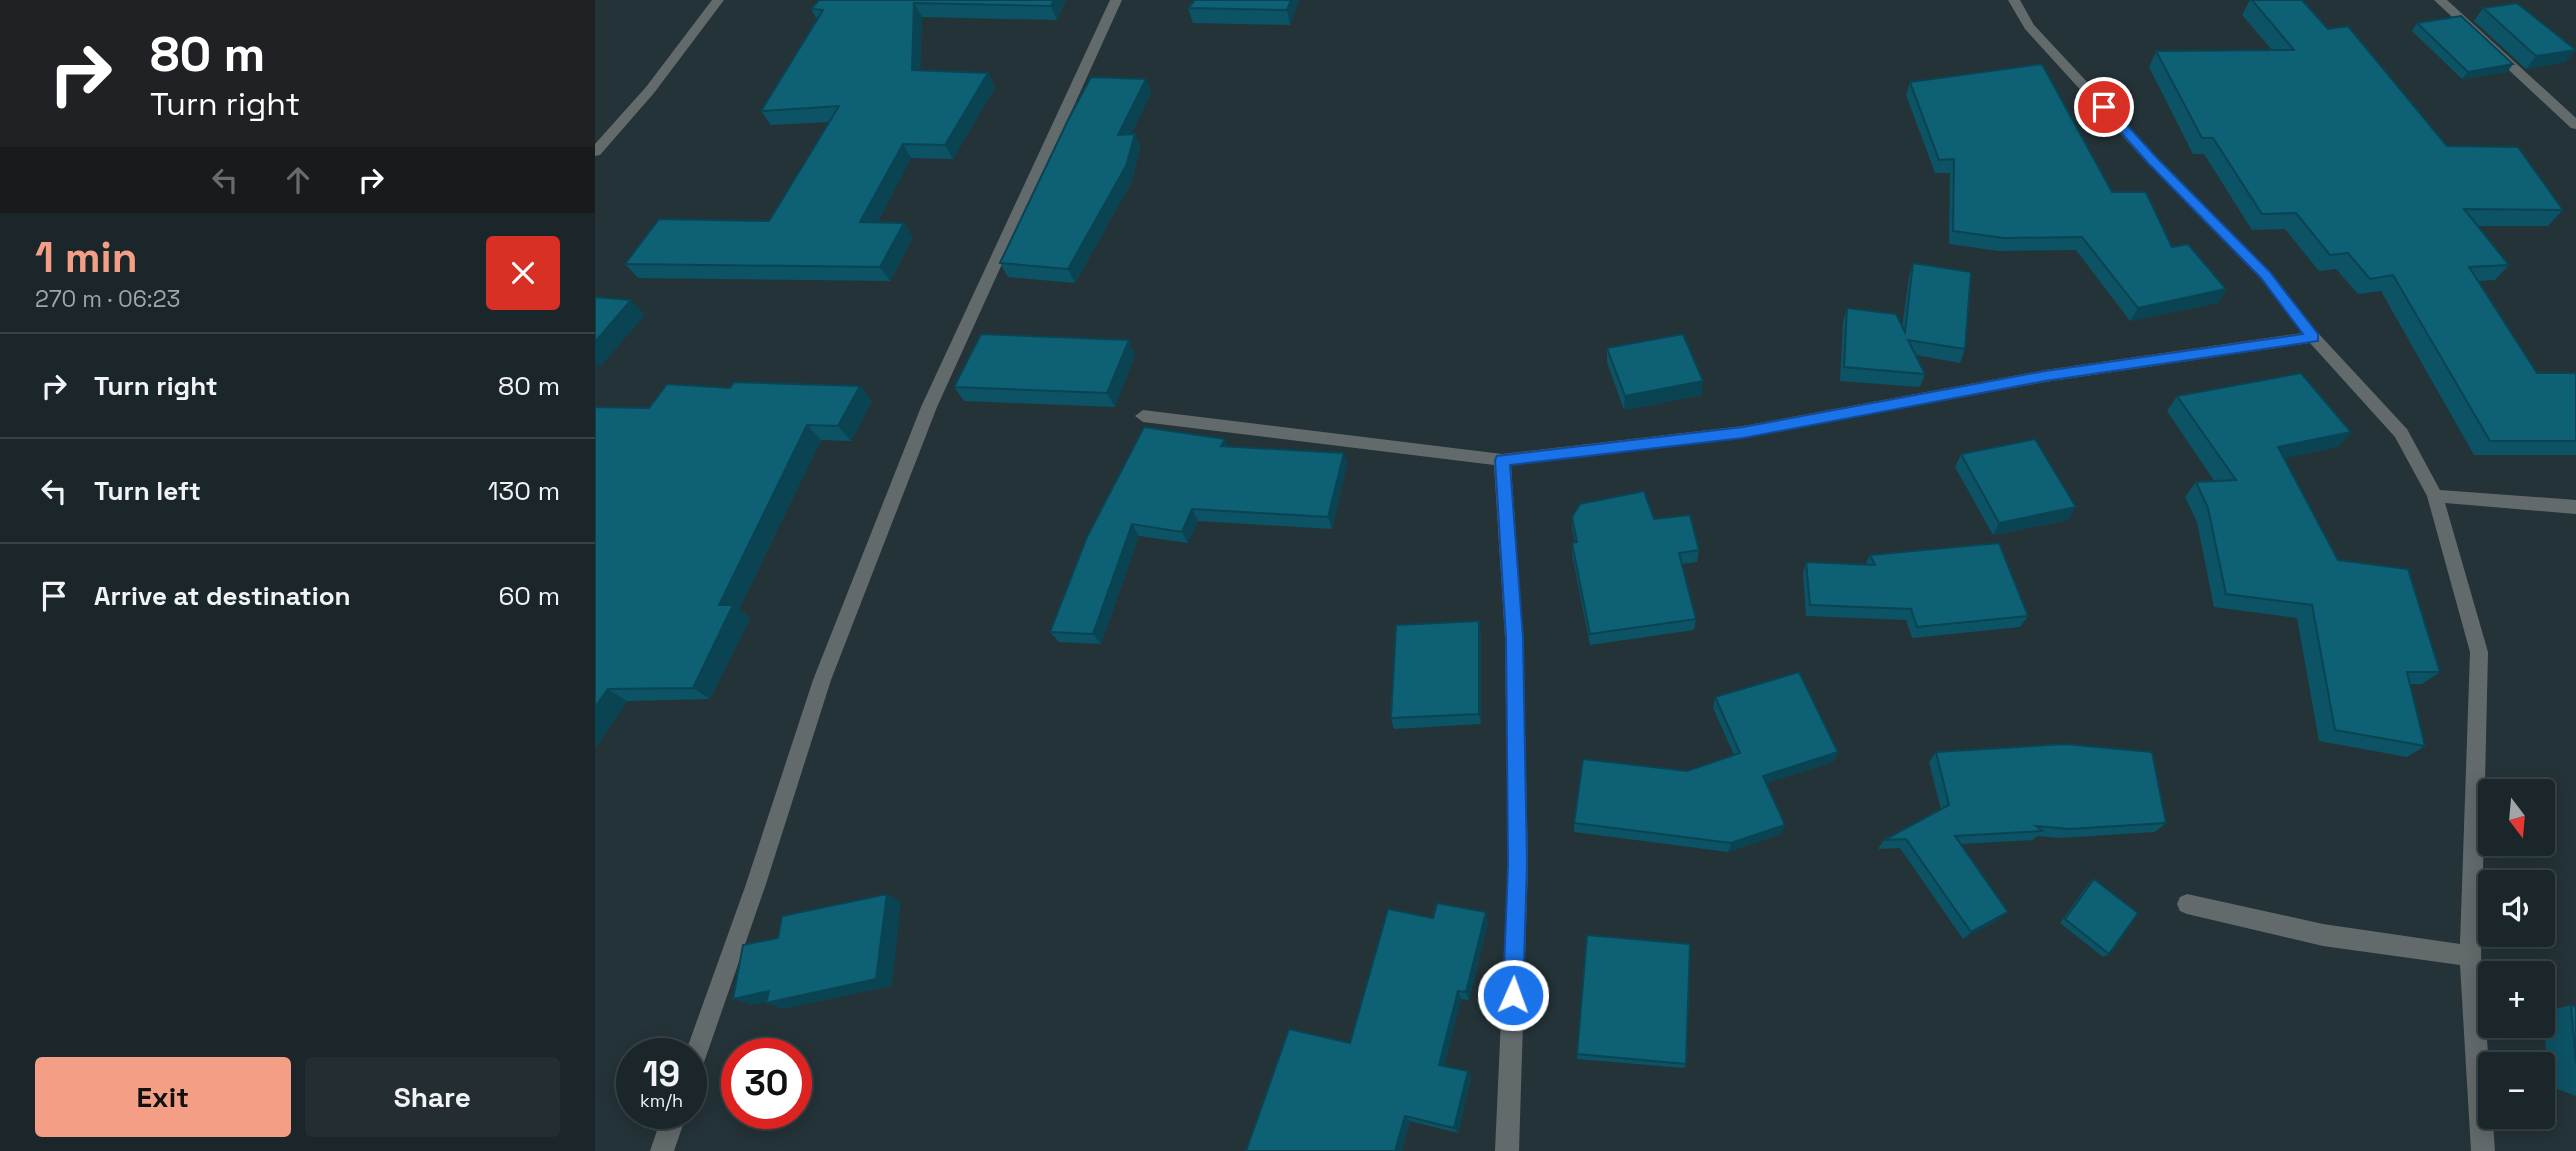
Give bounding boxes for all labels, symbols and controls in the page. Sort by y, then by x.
text: 80 m [150,23,265,85]
icon: right [35,28,126,119]
pin [2074,77,2134,137]
text: Turn right [150,84,300,124]
icon: arrive [2085,88,2123,126]
icon: left [206,161,244,199]
icon: ahead [279,161,317,199]
icon: right [352,161,390,199]
text: 1 min [35,231,138,284]
button: close [486,236,560,310]
text: 270 m · 06:23 [35,284,180,314]
icon: right [35,367,73,405]
text: Turn right [94,369,218,403]
text: 80 m [498,369,560,403]
icon: left [35,472,73,510]
text: Turn left [94,474,201,508]
text: 130 m [488,474,560,508]
icon: arrive [35,577,73,615]
text: Arrive at destination [94,579,351,613]
text: 60 m [498,579,560,613]
north arrow [2478,779,2555,856]
map controls [2478,779,2555,1129]
button: sound [2478,870,2555,947]
position arrow [1476,958,1550,1032]
button: + [2478,961,2555,1038]
speed limit sign: 30 [721,1038,812,1129]
text: 19 [643,1052,680,1096]
button: − [2478,1052,2555,1129]
button: Exit [35,1057,291,1137]
button: Share [305,1057,560,1137]
text: km/h [640,1089,683,1112]

